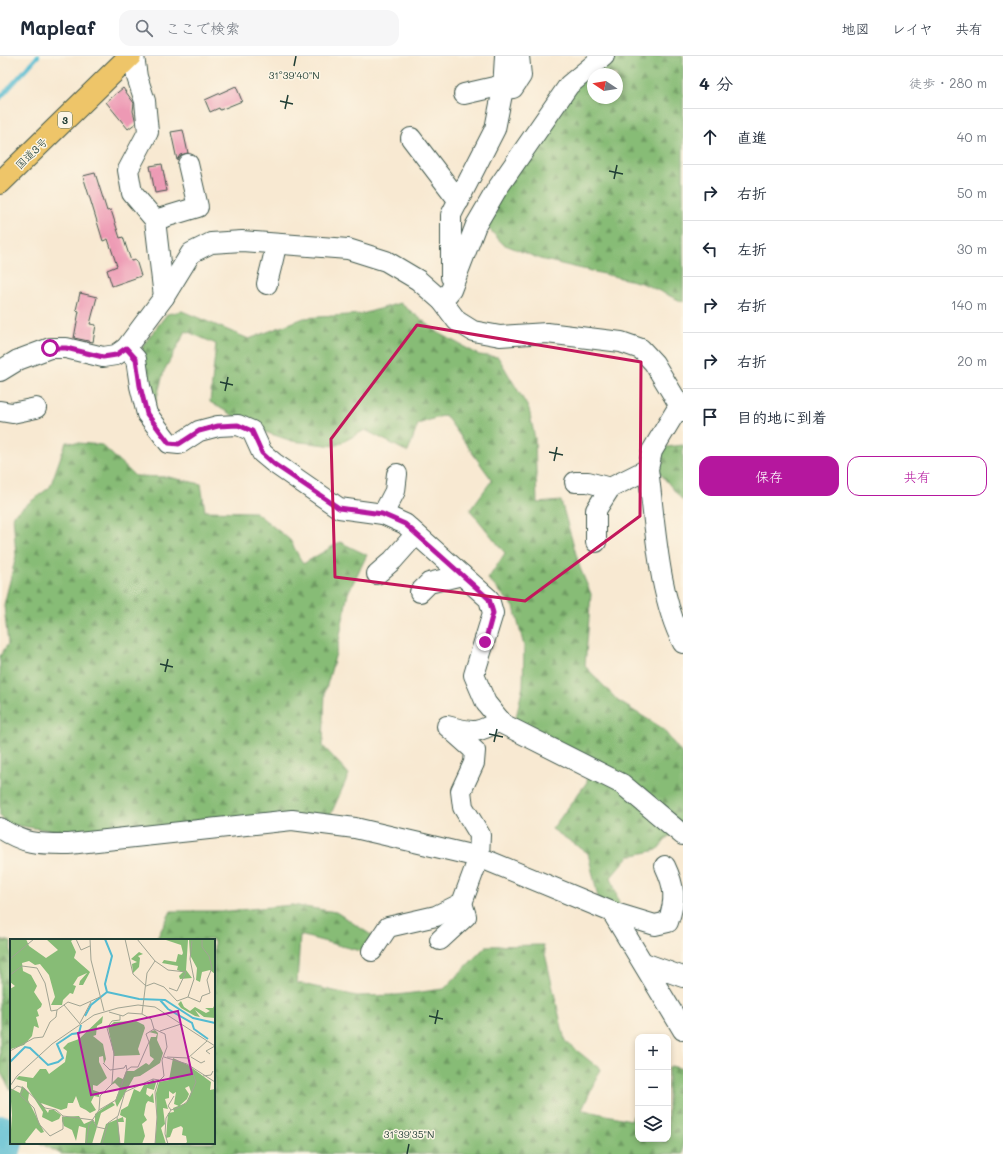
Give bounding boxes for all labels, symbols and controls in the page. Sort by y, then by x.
search box [119,10,399,46]
text: Mapleaf [20,15,95,40]
icon: search [133,17,155,39]
text: ここで検索 [165,18,240,38]
text: 地図 [842,19,870,38]
text: レイヤ [892,19,933,38]
text: 共有 [955,19,983,38]
text: 31°39'40"N [268,68,320,82]
north arrow [587,68,623,104]
text: 4 分 [699,72,733,94]
text: 徒歩 · 280 m [909,74,987,91]
road number: 3 [58,112,72,128]
icon: ahead [699,126,721,148]
text: 直進 [737,127,767,147]
text: 40 m [957,128,987,145]
street label: 国道3号 [12,134,50,172]
icon: right [699,182,721,204]
text: 右折 [737,183,767,203]
text: 50 m [957,184,987,201]
icon: left [699,238,721,260]
text: 左折 [737,239,767,259]
text: 30 m [957,240,987,257]
icon: right [699,294,721,316]
text: 右折 [737,295,767,315]
text: 140 m [951,296,987,313]
route start [41,339,59,357]
icon: right [699,350,721,372]
text: 右折 [737,351,767,371]
text: 20 m [957,352,987,369]
icon: arrive [699,406,721,428]
text: 目的地に到着 [737,407,827,427]
button: 保存 [699,456,839,496]
button: 共有 [847,456,987,496]
route end [476,633,494,651]
inset map [10,939,215,1144]
map controls [635,1034,671,1142]
button: + [635,1034,671,1070]
button: − [635,1070,671,1106]
button: layers [635,1106,671,1142]
text: 31°39'35"N [384,1127,434,1141]

